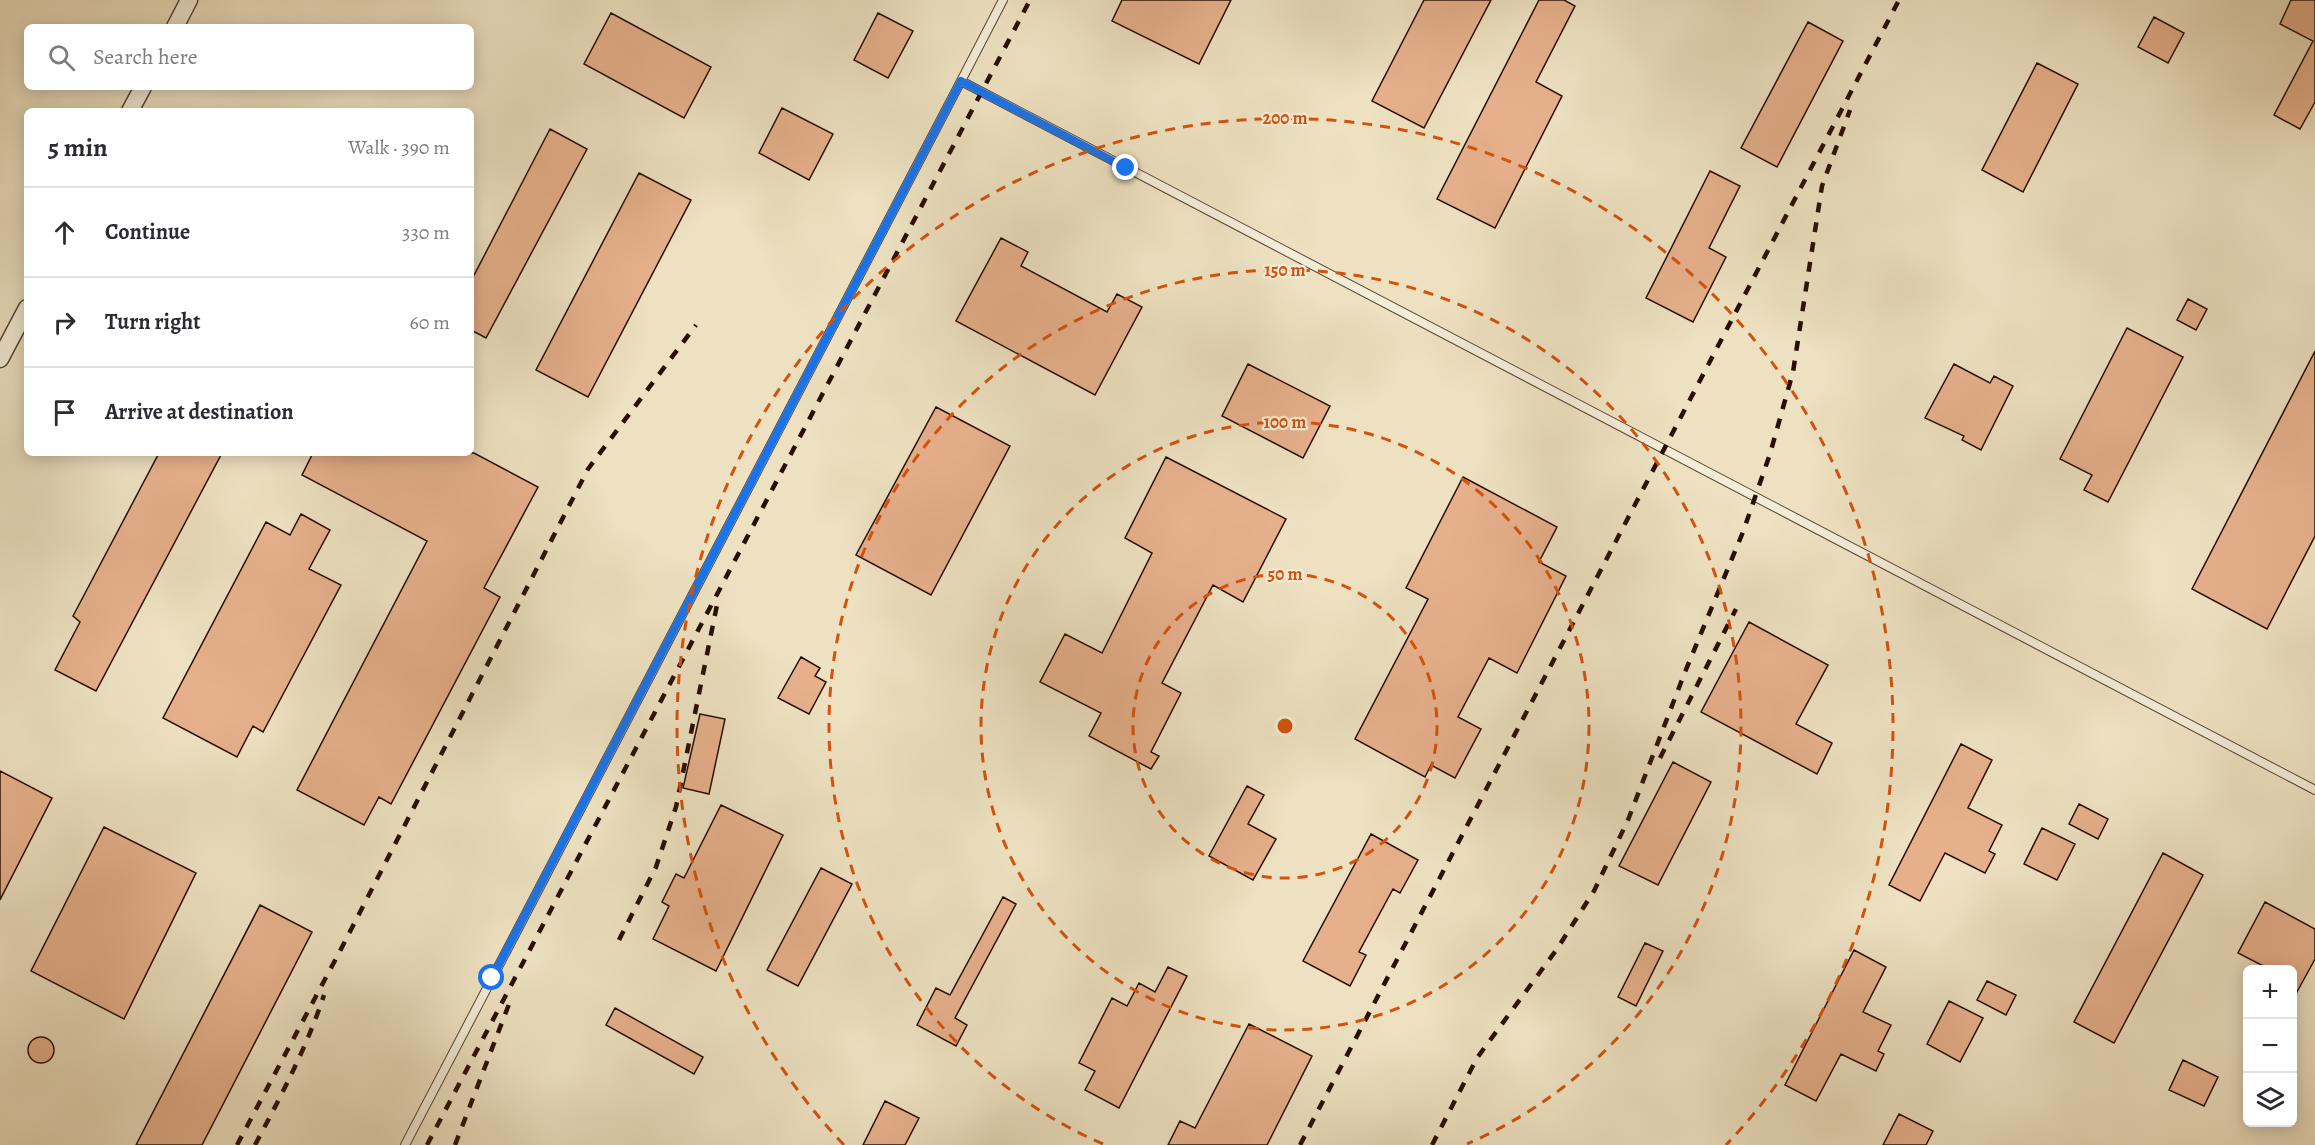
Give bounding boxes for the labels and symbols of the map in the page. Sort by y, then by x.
text: 200 m [1262,106,1308,130]
route end [1112,154,1138,180]
text: 150 m [1264,258,1306,282]
text: 100 m [1264,410,1306,434]
text: 50 m [1268,562,1302,586]
centre of rings [1275,716,1295,736]
route start [478,964,504,990]

